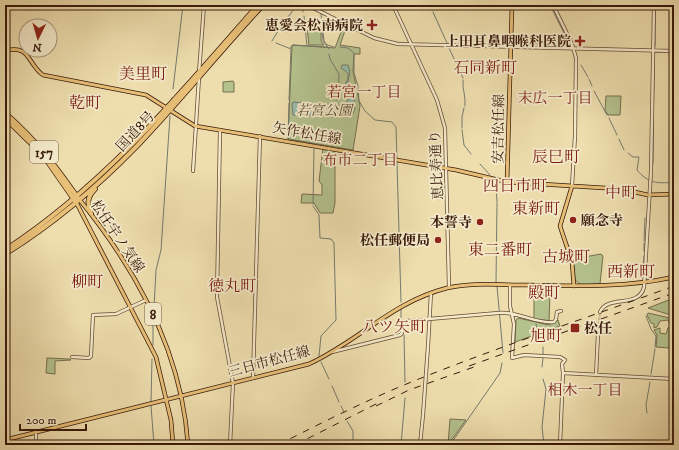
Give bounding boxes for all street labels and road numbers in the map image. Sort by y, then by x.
street label: 安吉松任線 [489,94,509,164]
street label: 国道8号 [112,108,159,156]
street label: 矢作松任線 [271,119,343,149]
street label: 恵比寿通り [426,130,448,200]
road number: 157 [30,141,58,163]
street label: 松任宇ノ気線 [86,197,148,276]
road number: 8 [145,303,161,325]
street label: 三日市松任線 [226,342,312,382]

